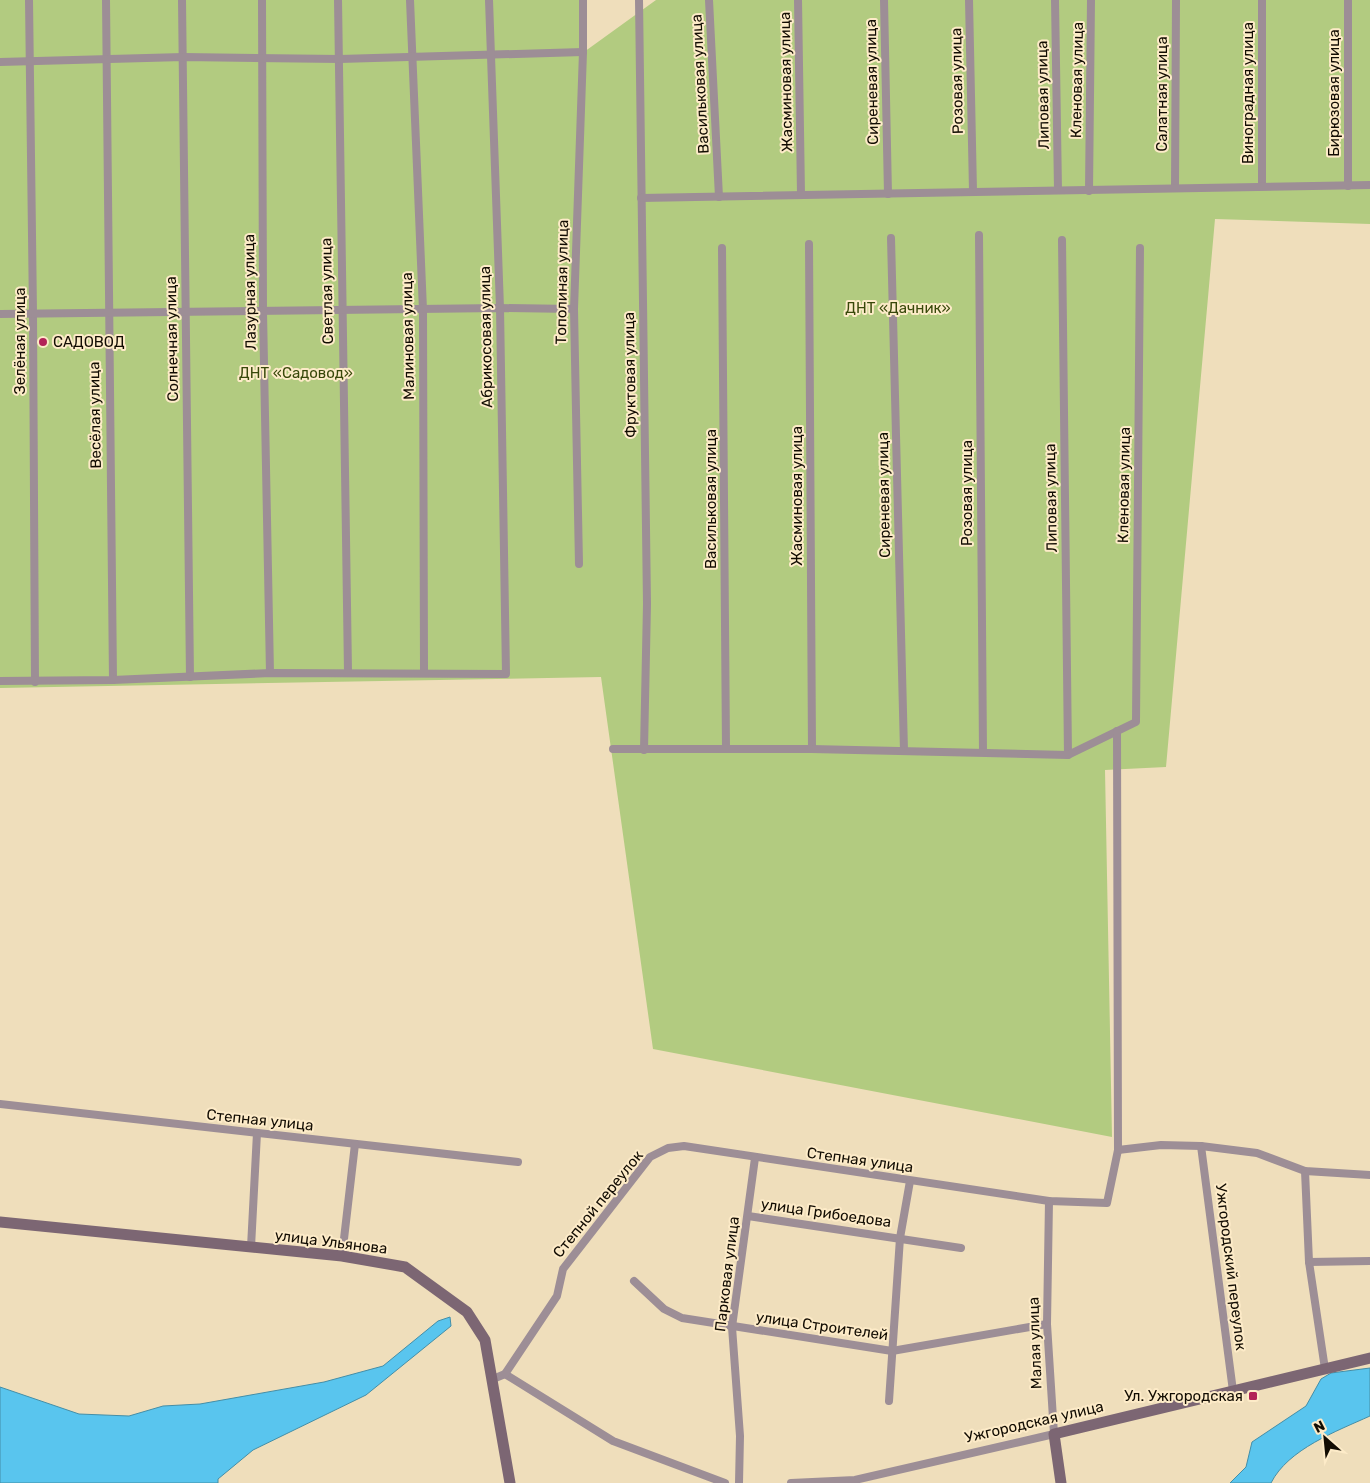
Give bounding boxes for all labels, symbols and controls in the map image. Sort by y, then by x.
street label: Жасминовая улица [776,12,796,152]
street label: Васильковая улица [687,14,713,154]
street label: Сиреневая улица [862,19,882,145]
street label: Кленовая улица [1067,22,1087,138]
street label: Виноградная улица [1239,22,1257,164]
street label: Розовая улица [947,28,967,134]
street label: Бирюзовая улица [1325,29,1343,157]
street label: Салатная улица [1153,36,1171,152]
street label: Липовая улица [1033,40,1053,150]
street label: Тополиная улица [552,219,572,345]
street label: Лазурная улица [240,234,260,350]
street label: Светлая улица [317,238,337,344]
street label: Абрикосовая улица [476,266,496,408]
street label: Малиновая улица [398,272,418,400]
street label: Солнечная улица [162,276,182,402]
street label: Зелёная улица [11,287,29,395]
park label: ДНТ «Дачник» [845,299,951,317]
street label: Фруктовая улица [620,312,640,438]
place label: САДОВОД [53,333,125,351]
marker: САДОВОД [37,336,49,348]
street label: Весёлая улица [85,361,105,469]
park label: ДНТ «Садовод» [239,364,353,382]
street label: Жасминовая улица [788,426,806,566]
street label: Кленовая улица [1114,427,1134,543]
street label: Васильковая улица [702,429,720,569]
street label: Сиреневая улица [874,432,894,558]
street label: Розовая улица [958,440,976,546]
street label: Липовая улица [1041,443,1061,553]
street label: Степная улица [206,1105,314,1135]
street label: Степная улица [806,1144,914,1176]
street label: Степной переулок [549,1147,647,1261]
street label: Ужгородский переулок [1212,1183,1250,1351]
street label: улица Грибоедова [760,1195,892,1231]
street label: Парковая улица [711,1215,743,1333]
street label: улица Ульянова [274,1226,388,1258]
street label: Малая улица [1024,1297,1046,1389]
street label: улица Строителей [755,1308,889,1344]
place label: Ул. Ужгородская [1124,1387,1243,1405]
marker: Ул. Ужгородская [1247,1390,1259,1402]
street label: Ужгородская улица [963,1397,1105,1447]
north arrow [1300,1413,1350,1463]
text: N [1311,1417,1328,1437]

